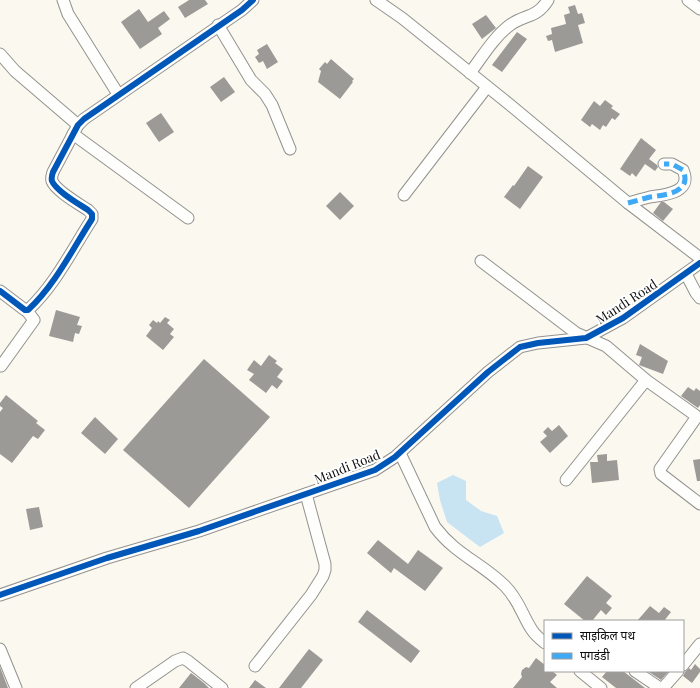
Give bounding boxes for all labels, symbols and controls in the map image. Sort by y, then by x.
street label: Mandi Road [592,275,660,327]
street label: Mandi Road [312,445,383,487]
legend [544,620,684,672]
text: साइकिल पथ [580,627,635,643]
text: पगडंडी [580,647,610,663]

